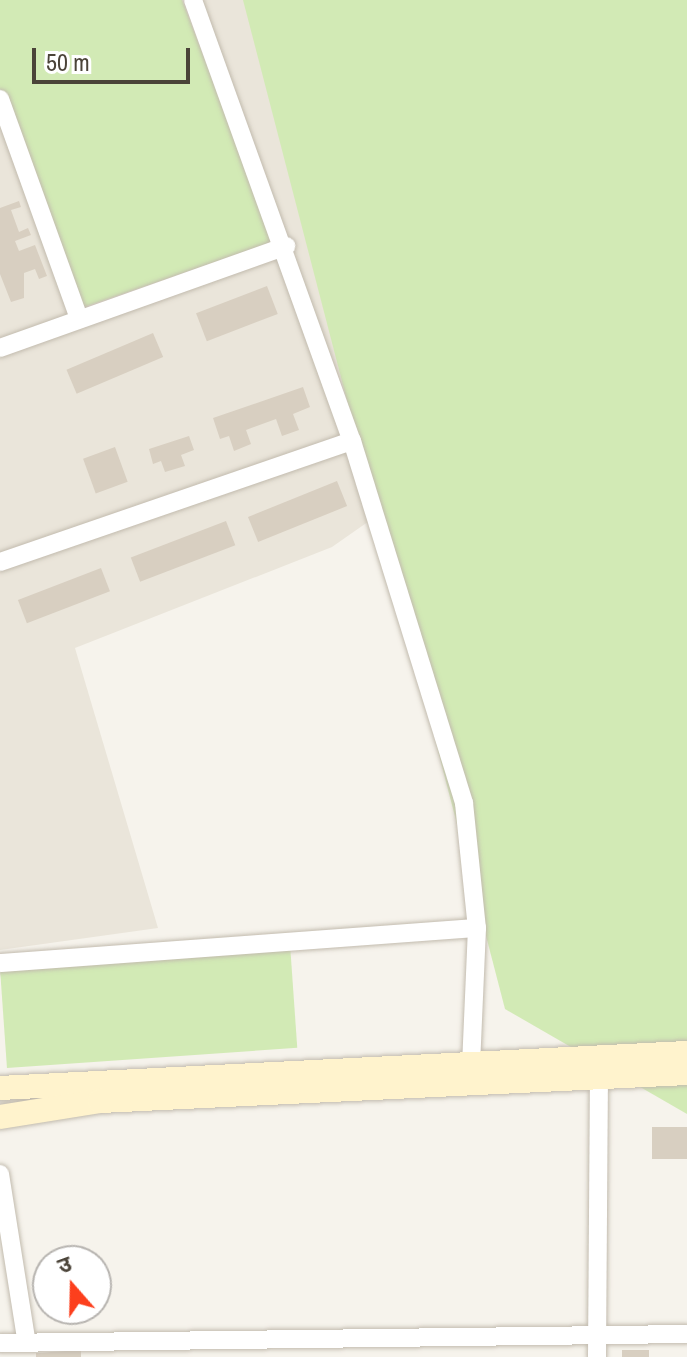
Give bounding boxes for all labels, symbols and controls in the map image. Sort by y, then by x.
scale bar [36,32,194,82]
text: 50 m [46,46,90,78]
north arrow [32,1245,112,1325]
text: उ [53,1248,76,1281]

